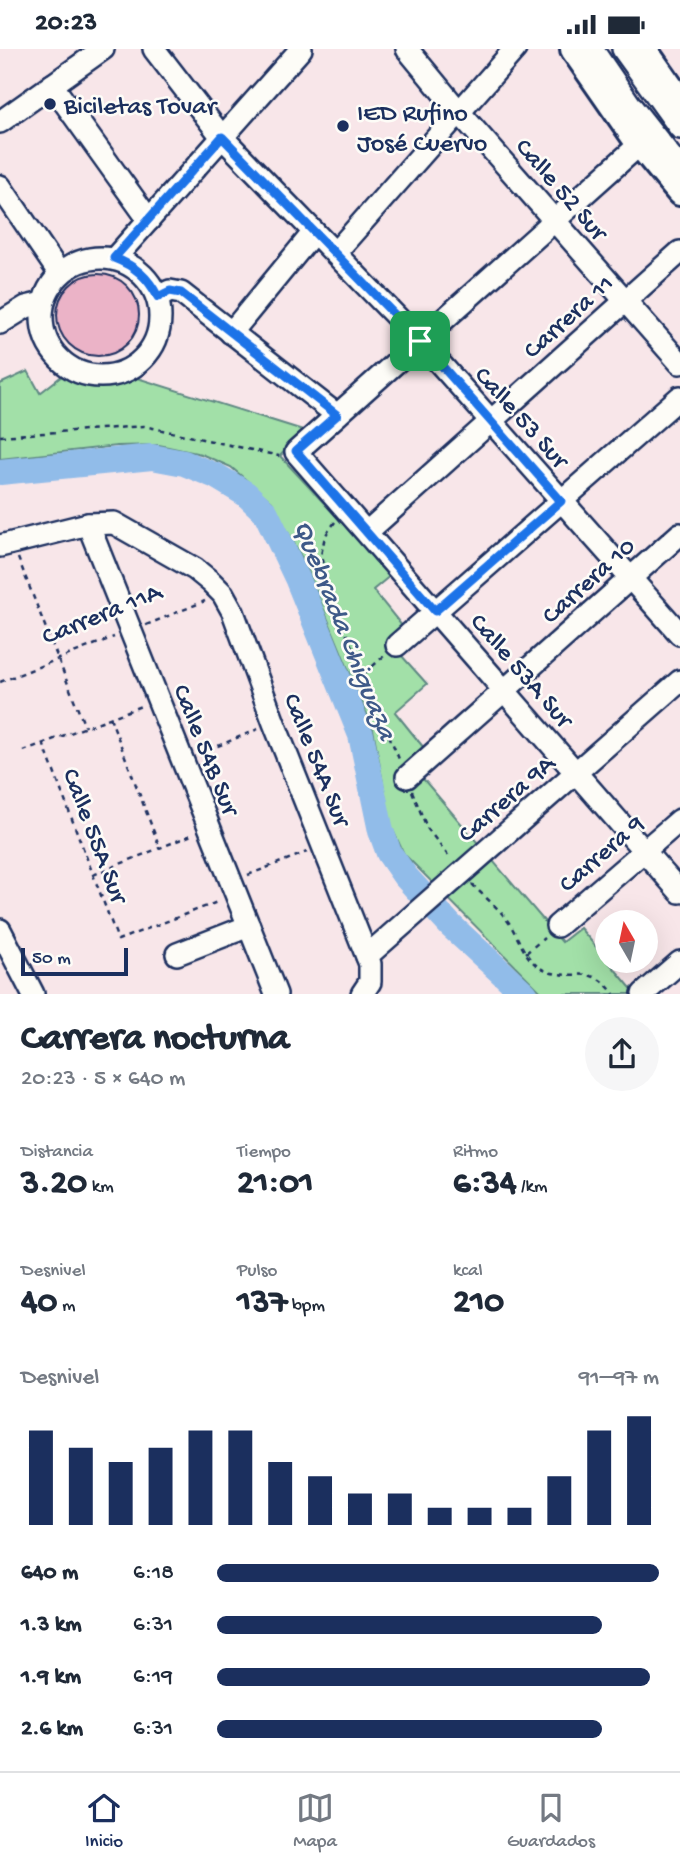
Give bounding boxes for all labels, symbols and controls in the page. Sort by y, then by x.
text: 20:23 [35,9,97,40]
place label: Biciletas Tovar [63,93,219,124]
marker: Biciletas Tovar [42,96,58,112]
place label: IED Rufino José Cuervo [357,100,487,161]
marker: IED Rufino José Cuervo [335,118,351,134]
street label: Calle 52 Sur [507,133,614,251]
street label: Carrera 11 [518,270,622,367]
pin [390,311,450,371]
icon: arrive [401,322,439,360]
street label: Calle 53 Sur [466,362,575,478]
water label: Quebrada Chiguaza [284,516,403,747]
street label: Carrera 10 [537,532,643,632]
street label: Carrera 11A [38,577,169,654]
street label: Calle 53A Sur [461,608,580,738]
street label: Calle 54B Sur [164,681,245,823]
street label: Calle 54A Sur [274,690,357,834]
street label: Carrera 9A [453,749,564,851]
street label: Calle 55A Sur [53,765,134,911]
street label: Carrera 9 [554,810,652,901]
north arrow [595,910,658,973]
map controls [595,910,658,973]
scale bar [21,945,128,977]
text: 50 m [32,948,71,971]
button: share [585,1017,659,1091]
text: Carrera nocturna [21,1018,289,1062]
text: 20:23 · 5 × 640 m [21,1066,185,1093]
text: Distancia [21,1141,93,1164]
text: Tiempo [237,1141,291,1164]
text: Ritmo [453,1141,498,1164]
text: 3.20 [21,1164,87,1205]
text: 21:01 [237,1164,313,1205]
text: 6:34 [453,1164,516,1205]
text: km [87,1176,114,1199]
text: /km [516,1176,548,1199]
text: Desnivel [21,1260,86,1283]
text: Pulso [237,1260,277,1283]
text: kcal [453,1260,483,1283]
text: 40 [21,1283,57,1324]
text: 137 [237,1283,288,1324]
text: 210 [453,1283,504,1324]
text: m [57,1295,75,1318]
text: bpm [288,1295,325,1318]
text: Desnivel [21,1365,99,1392]
text: 91–97 m [579,1365,659,1392]
text: 640 m [21,1560,78,1587]
text: 6:18 [133,1560,174,1587]
text: 1.3 km [21,1612,81,1639]
text: 6:31 [133,1612,173,1639]
text: 1.9 km [21,1664,81,1691]
text: 6:19 [133,1664,173,1691]
text: 2.6 km [21,1716,83,1743]
text: 6:31 [133,1716,173,1743]
tab: Inicio [85,1789,123,1854]
tab: Mapa [293,1789,337,1854]
tab: Guardados [507,1789,595,1854]

